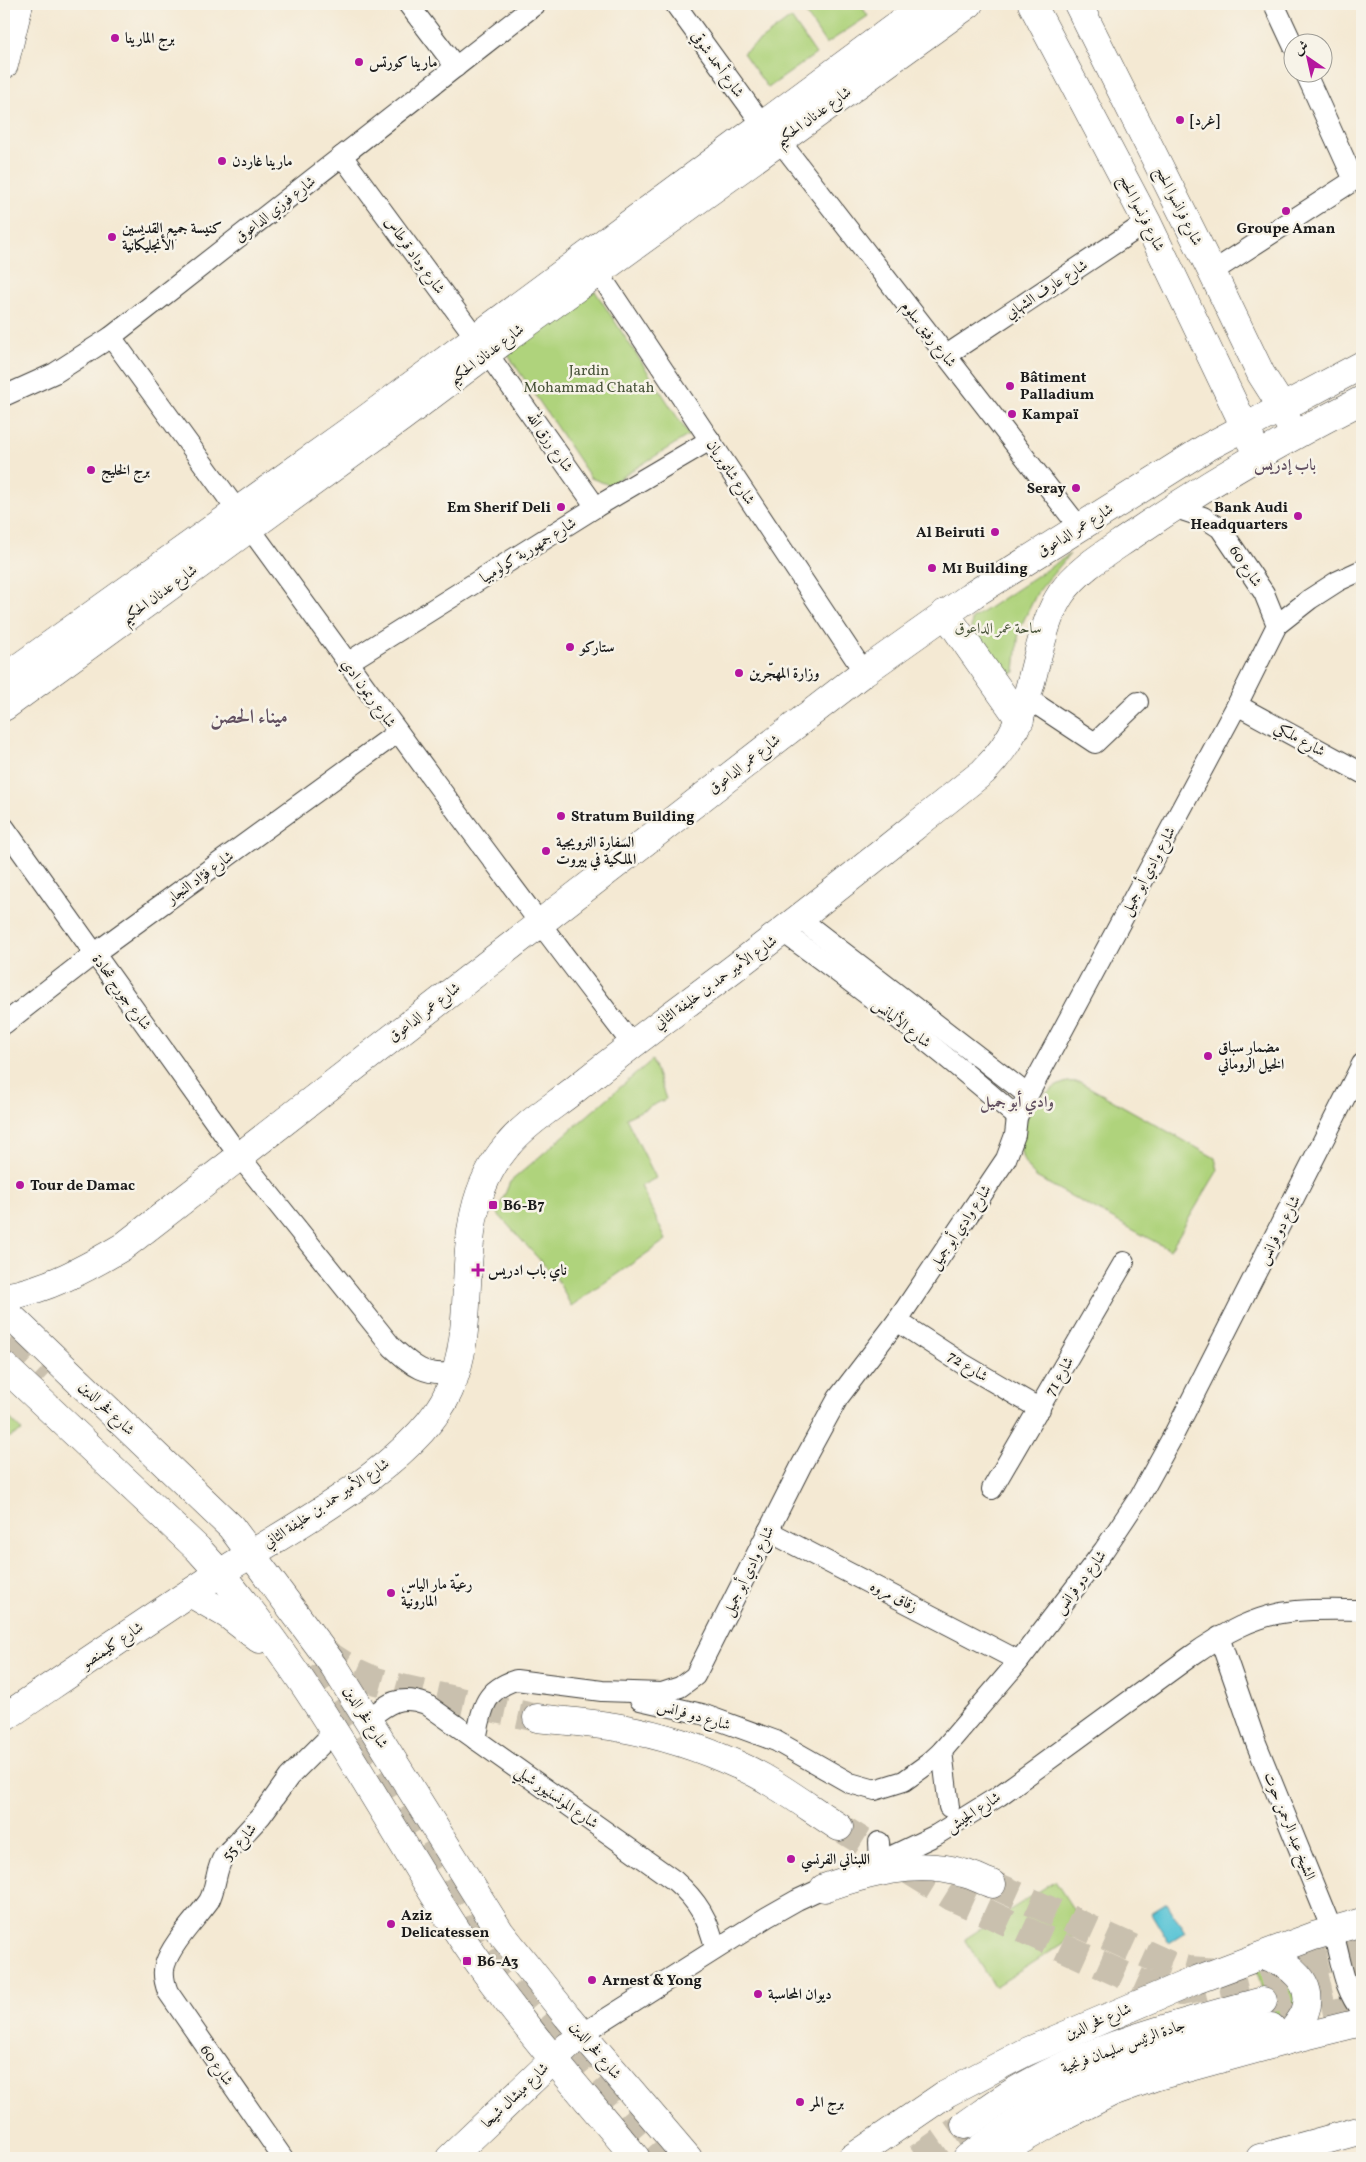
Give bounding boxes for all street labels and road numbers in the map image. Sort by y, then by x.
street label: شارع أحمد شوقي [685,26,750,103]
street label: شارع عدنان الحكيم [771,82,858,155]
street label: شارع فرانسوا الحج [1147,163,1207,251]
street label: شارع فوزي الداعوق [231,172,321,249]
street label: شارع فرنسوا الحج [1111,172,1169,256]
street label: شارع وداد قرطاس [378,213,449,300]
street label: شارع عارف الشهابي [1001,256,1093,326]
street label: شارع رفيق سلوم [894,297,960,373]
street label: شارع عدنان الحكيم [445,320,531,393]
street label: شارع رزق الله [520,407,580,478]
street label: شارع شاتوبريان [700,436,759,510]
street label: شارع عمر الداعوق [1034,499,1119,564]
street label: شارع جمهورية كولومبيا [477,513,581,590]
street label: شارع 60 [1222,542,1266,592]
street label: شارع عدنان الحكيم [117,560,204,633]
street label: شارع ريمون ادي [335,655,400,733]
street label: شارع ملكي [1269,718,1328,765]
street label: شارع عمر الداعوق [704,730,786,801]
street label: شارع وادي أبو جميل [1115,822,1183,921]
street label: شارع فؤاد النجار [161,847,239,912]
street label: شارع الأمير حمد بن خليفة الثاني [649,930,783,1036]
street label: شارع جورج شحادة [85,951,155,1036]
street label: شارع عمر الداعوق [384,978,466,1049]
street label: شارع الأليانس [867,993,936,1055]
street label: شارع وادي أبو جميل [923,1180,998,1275]
street label: شارع دو فرانس [1254,1192,1308,1269]
street label: شارع 72 [942,1347,991,1389]
street label: شارع 71 [1041,1353,1081,1401]
street label: شارع فخر الدين [73,1377,139,1442]
street label: شارع الأمير حمد بن خليفة الثاني [258,1452,395,1555]
street label: شارع وادي أبو جميل [717,1522,781,1621]
street label: شارع دو فرانس [1050,1547,1113,1620]
street label: زقاق مروه [866,1576,921,1618]
street label: شارع كليمنصو [76,1618,149,1677]
street label: شارع فخر الدين [336,1682,392,1754]
street label: شارع دو فرانس [654,1696,733,1738]
street label: شارع المونسنيور شبلي [509,1762,602,1836]
street label: الشيخ عبد الرحمن حوت [1256,1770,1320,1884]
street label: شارع الجيش [942,1788,1006,1840]
street label: شارع 55 [218,1820,263,1867]
street label: شارع فخر الدين [1062,1999,1135,2047]
street label: جادة الرئيس سليمان فرنجية [1058,2015,1189,2080]
street label: شارع فخر الدين [563,2017,625,2085]
street label: شارع 60 [193,2041,237,2091]
street label: شارع ميشال شيحا [478,2059,555,2134]

